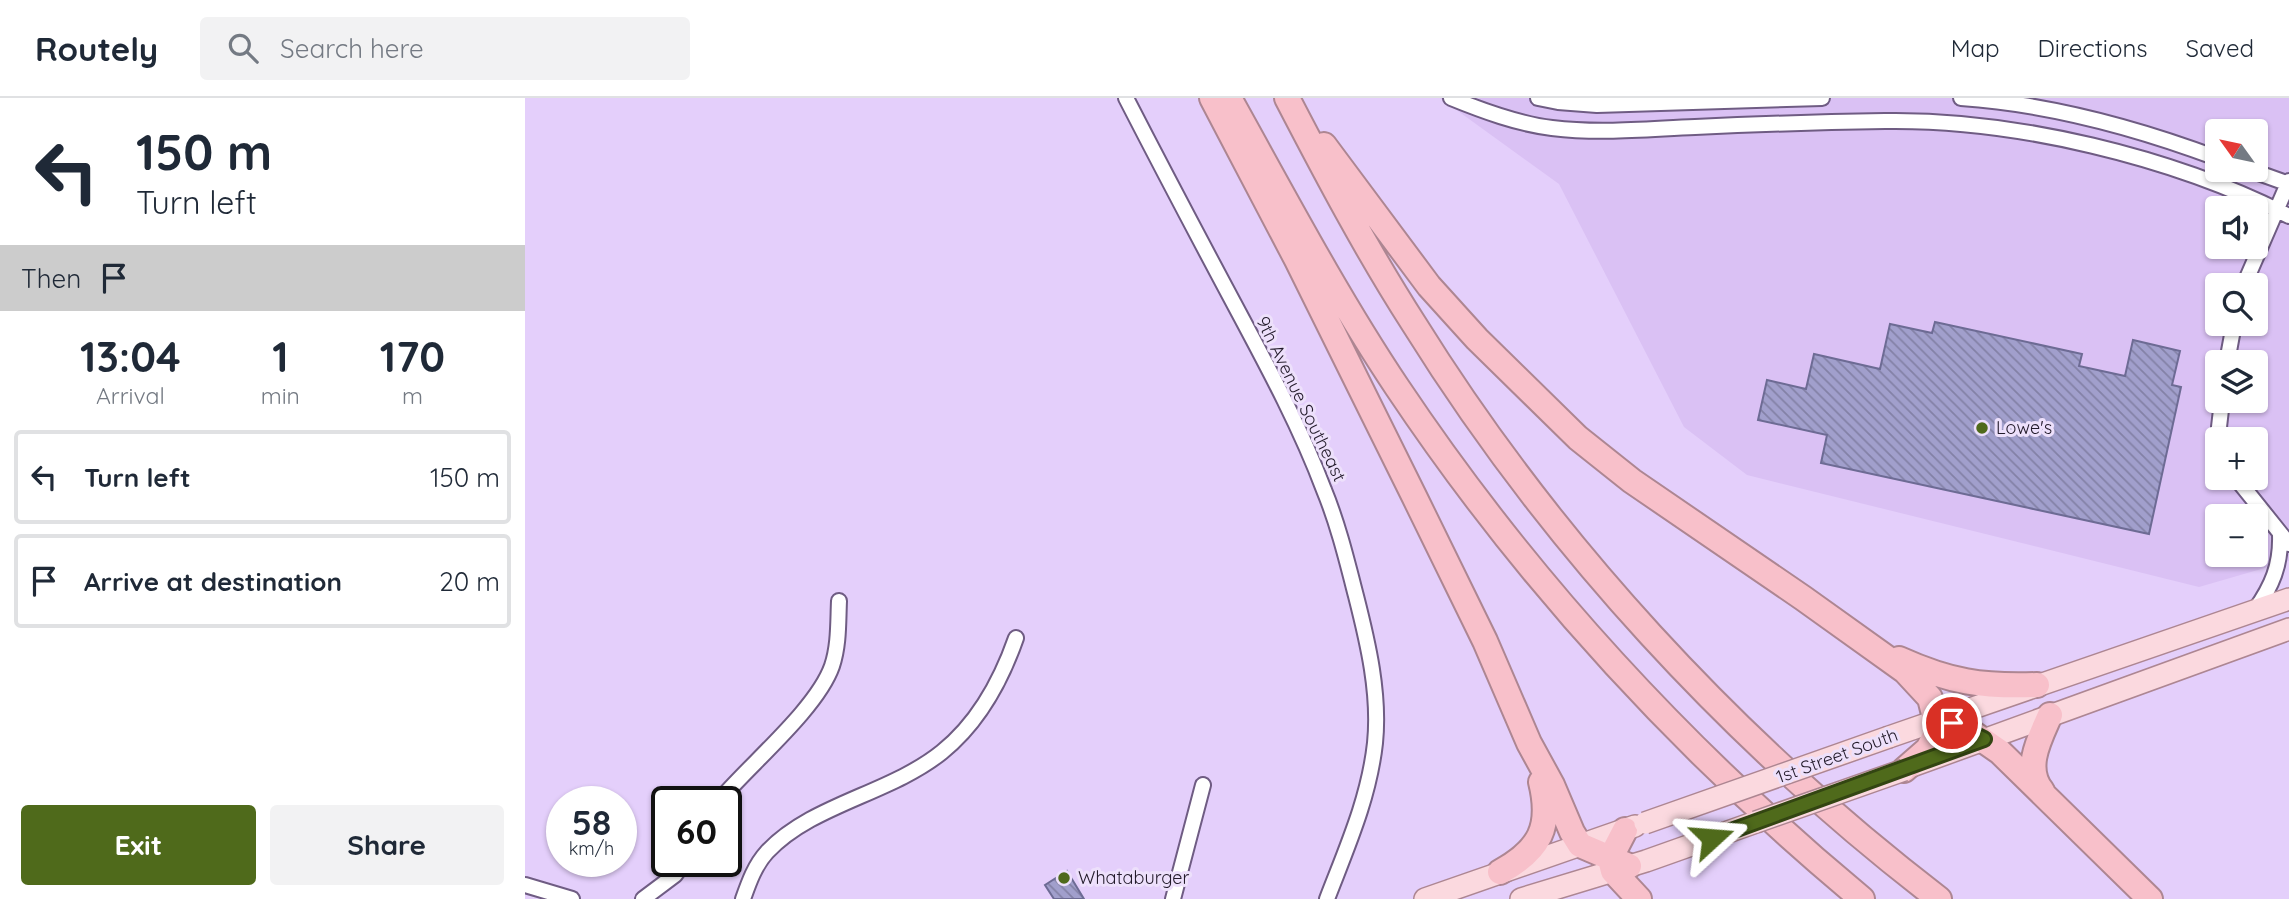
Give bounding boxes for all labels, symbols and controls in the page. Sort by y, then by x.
search box [200,17,690,80]
text: Routely [35,28,158,69]
icon: search [224,29,262,67]
text: Search here [280,32,424,65]
text: Map [1951,33,2000,63]
text: Directions [2038,33,2148,63]
text: Saved [2186,33,2254,63]
north arrow [2205,119,2268,182]
map controls [2205,119,2268,567]
text: 150 m [136,121,272,182]
icon: left [21,126,112,217]
text: Turn left [136,182,257,222]
button: sound [2205,196,2268,259]
icon: arrive [95,259,133,297]
text: Then [21,262,81,295]
button: search [2205,273,2268,336]
street label: 9th Avenue Southeast [1251,312,1351,485]
text: 13:04 [80,330,181,383]
text: 1 [272,330,288,383]
text: 170 [380,330,445,383]
button: layers [2205,350,2268,413]
text: Arrival [96,381,165,410]
text: min [261,381,300,410]
text: m [402,381,423,410]
place label: Lowe's [1996,416,2052,439]
marker: Lowe's [1974,420,1990,436]
button: + [2205,427,2268,490]
icon: left [25,458,63,496]
text: Turn left [84,461,191,494]
text: 150 m [430,461,500,494]
button: − [2205,504,2268,567]
icon: arrive [25,562,63,600]
text: Arrive at destination [84,565,342,598]
text: 20 m [439,565,500,598]
pin [1922,693,1982,753]
icon: arrive [1933,704,1971,742]
street label: 1st Street South [1773,723,1901,788]
speed limit sign: 60 [651,786,742,877]
text: 58 [572,800,611,844]
position arrow [1675,801,1749,875]
button: Exit [21,805,256,885]
button: Share [270,805,504,885]
text: km/h [569,837,614,860]
place label: Whataburger [1078,866,1189,889]
marker: Whataburger [1056,870,1072,886]

